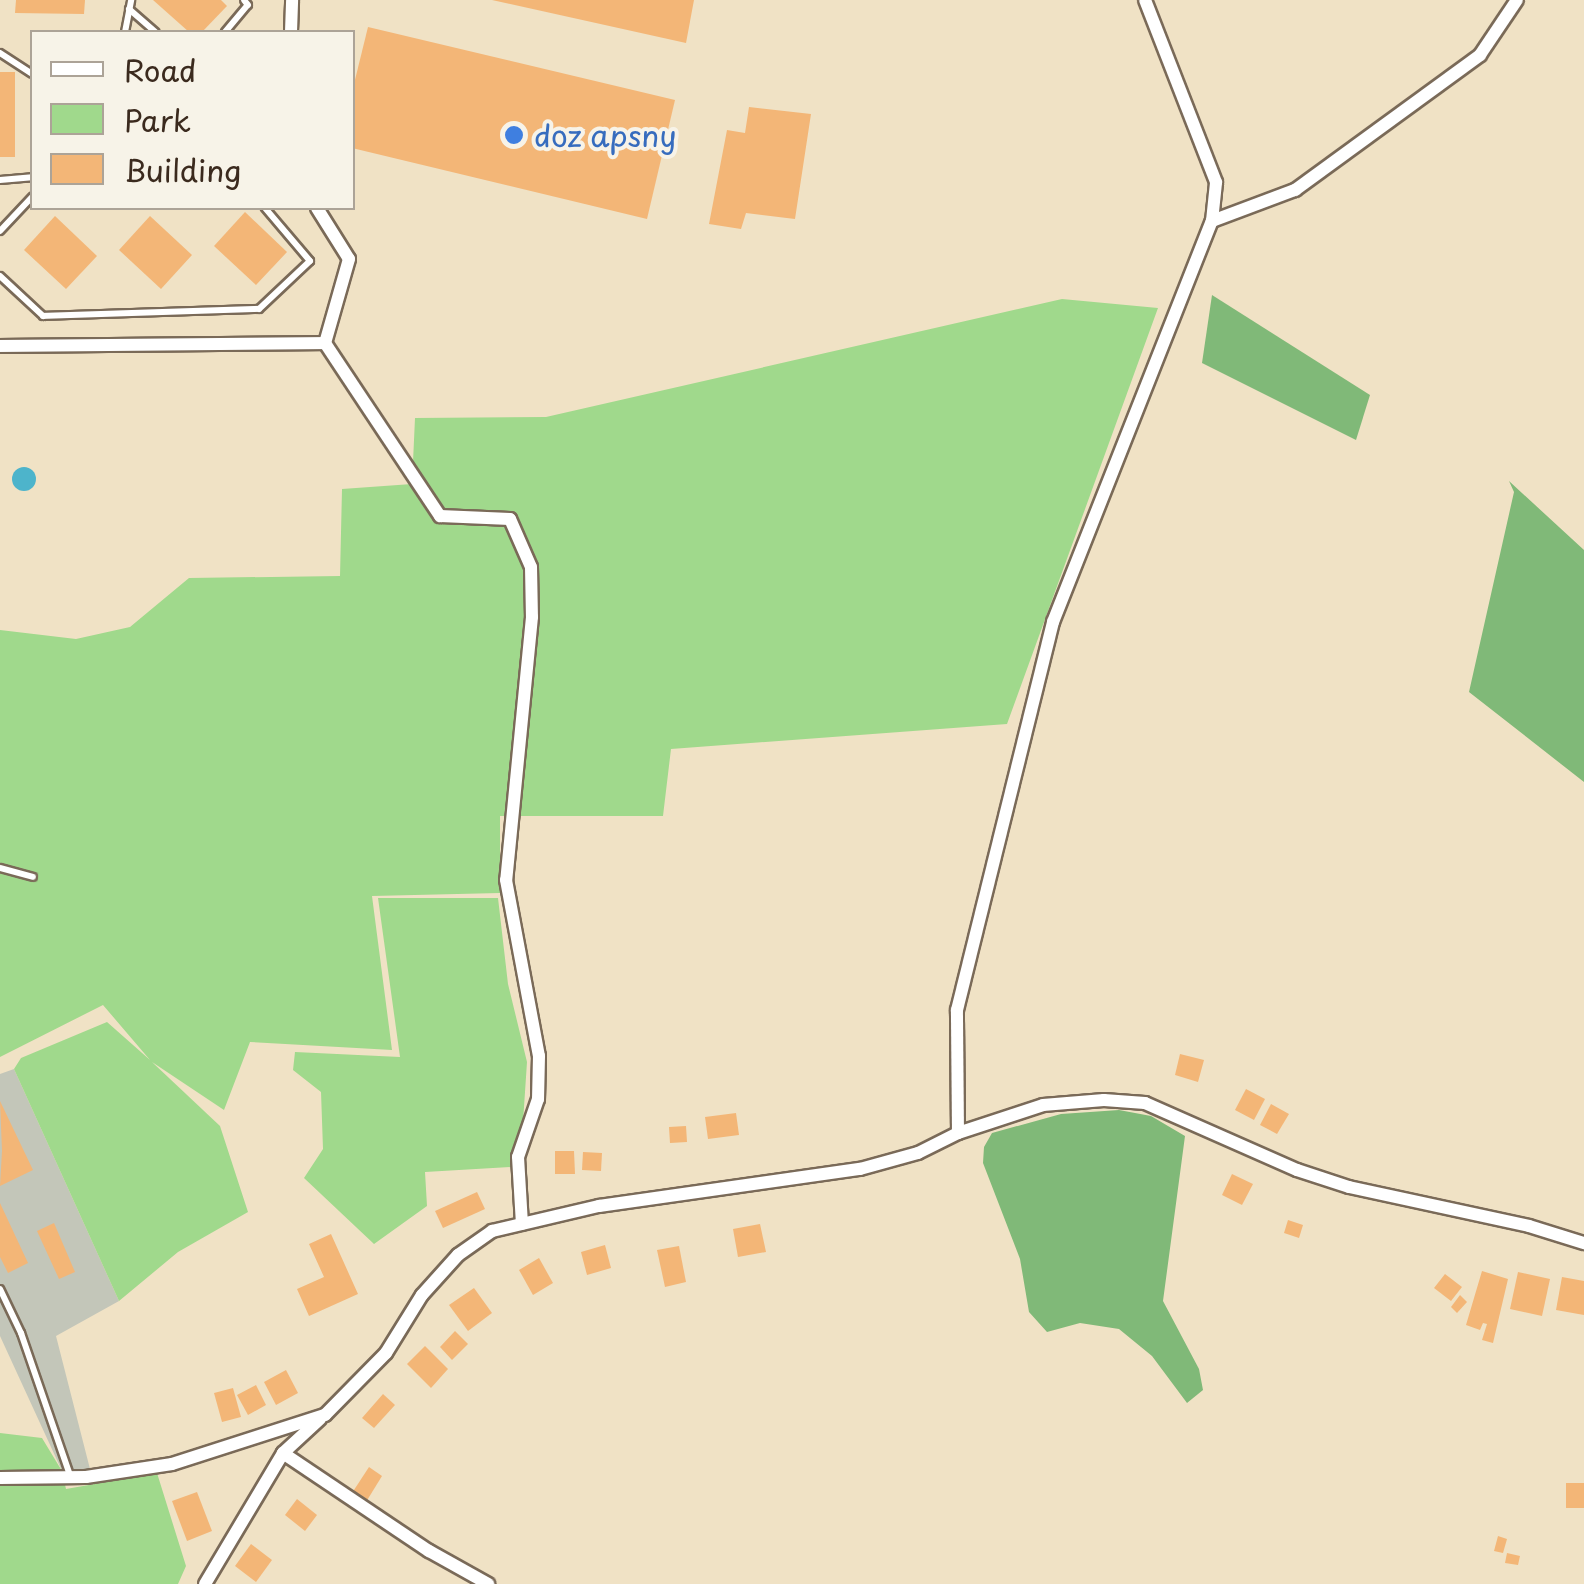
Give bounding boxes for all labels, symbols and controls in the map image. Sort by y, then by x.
legend [30,30,355,210]
text: Road [124,47,197,92]
text: Park [124,97,191,142]
place label: doz apsny [534,117,678,153]
marker: doz apsny [503,124,525,146]
text: Building [124,147,241,192]

